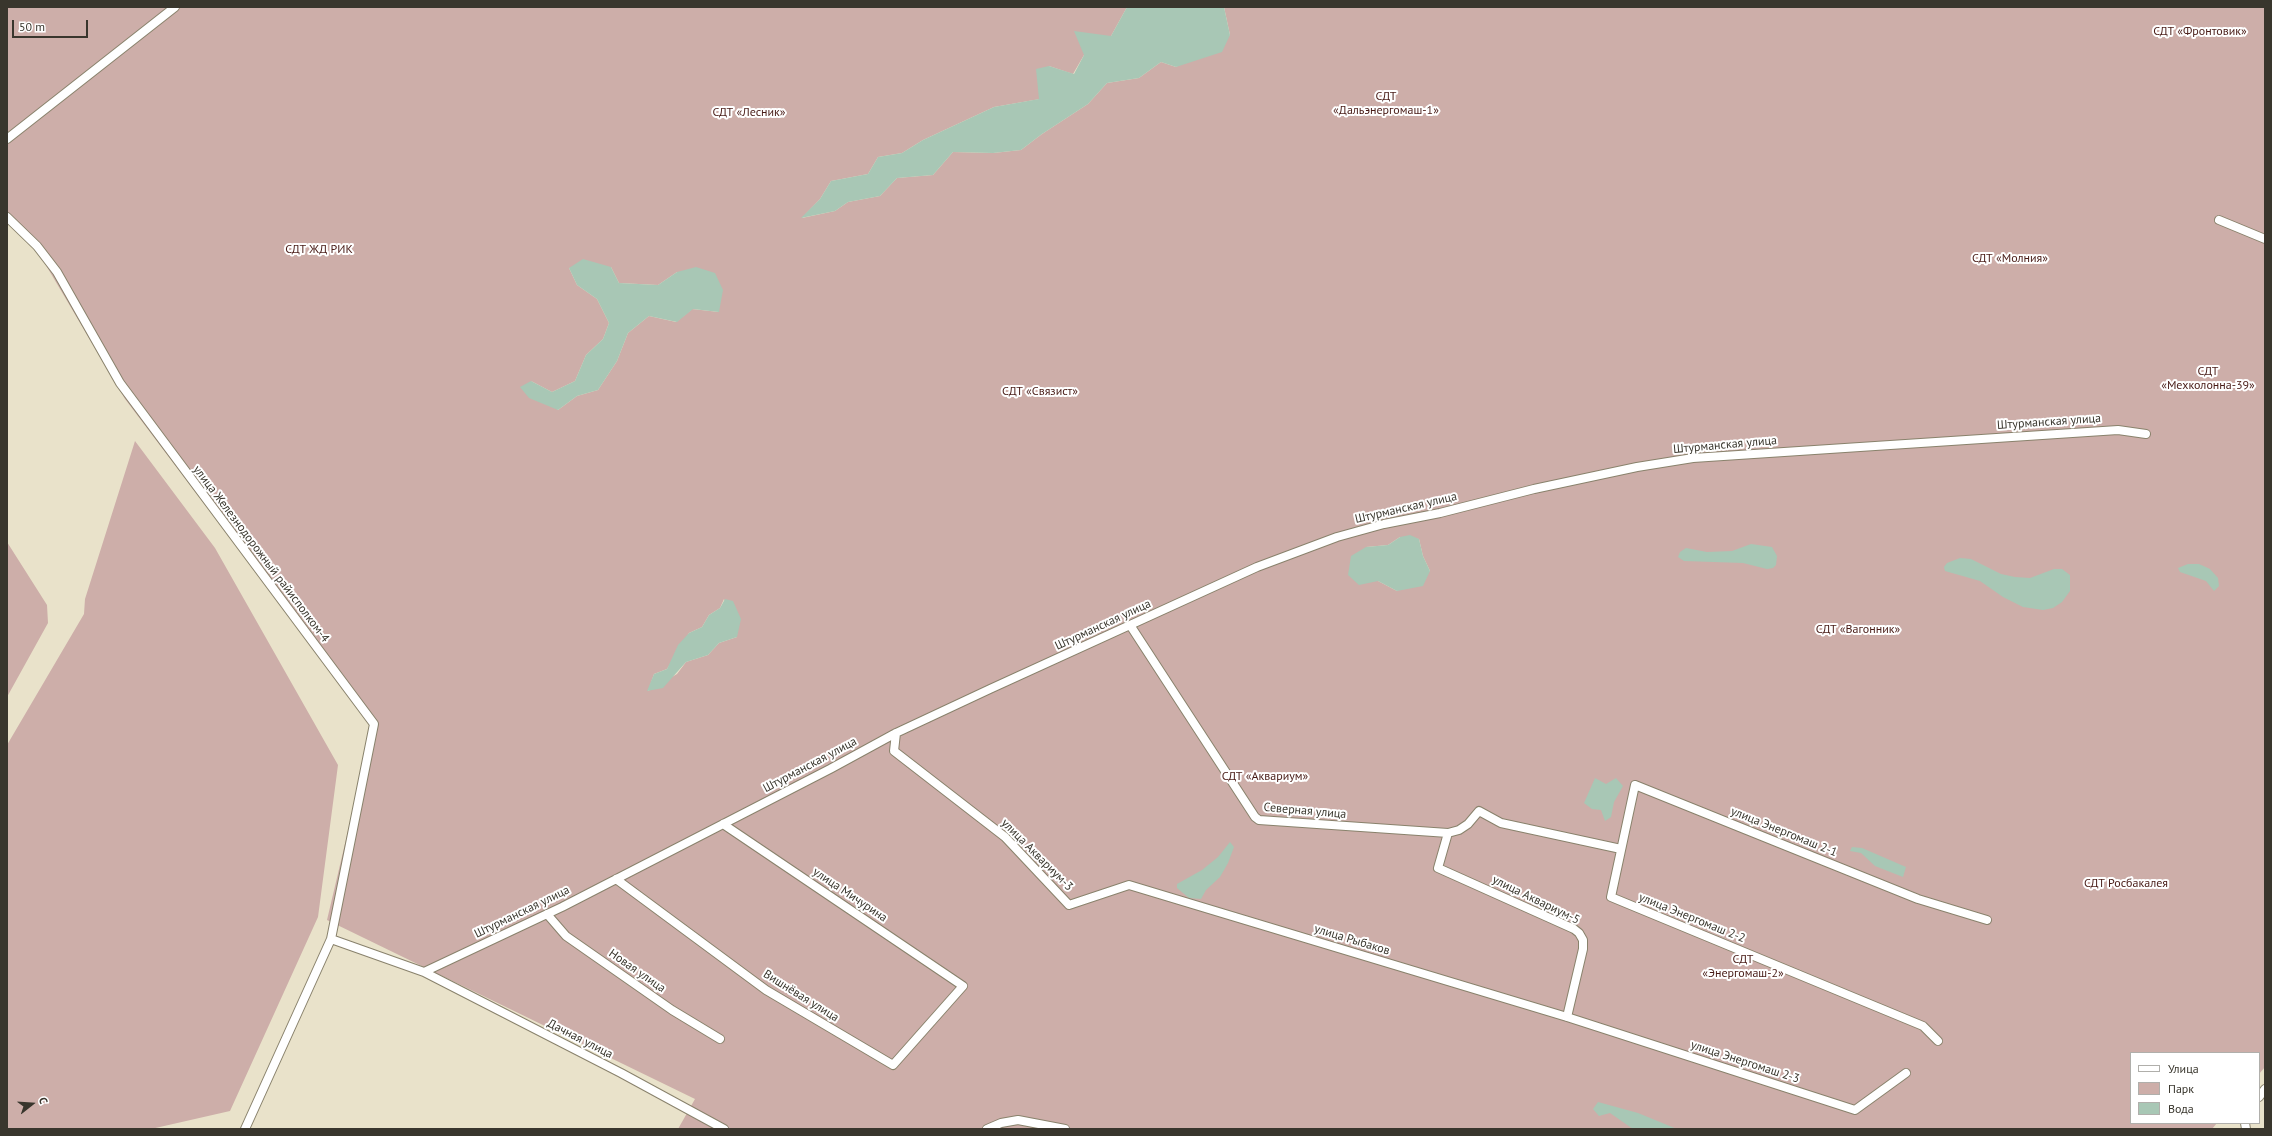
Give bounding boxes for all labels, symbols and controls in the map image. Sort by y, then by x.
scale bar [14,12,90,38]
text: 50 m [19,19,45,34]
park label: СДТ «Фронтовик» [2153,25,2247,39]
park label: СДТ «Дальэнергомаш-1» [1333,90,1439,118]
park label: СДТ «Лесник» [712,106,786,120]
park label: СДТ ЖД РИК [285,243,353,257]
park label: СДТ «Молния» [1972,252,2048,266]
park label: СДТ «Мехколонна-39» [2161,365,2255,393]
park label: СДТ «Связист» [1002,385,1078,399]
street label: Штурманская улица [1997,411,2101,433]
street label: Штурманская улица [1673,433,1777,457]
street label: улица Железнодорожный райисполком-4 [190,463,332,645]
street label: Штурманская улица [1354,489,1458,527]
street label: Штурманская улица [1053,596,1153,654]
park label: СДТ «Вагонник» [1816,623,1900,637]
street label: Штурманская улица [761,734,859,796]
park label: СДТ «Аквариум» [1222,770,1308,784]
street label: Северная улица [1263,800,1347,822]
street label: улица Энергомаш 2-1 [1729,804,1839,860]
street label: улица Аквариум-3 [998,816,1076,894]
street label: улица Мичурина [810,865,890,925]
street label: улица Аквариум-5 [1490,873,1582,927]
park label: СДТ Росбакалея [2084,877,2168,891]
street label: Штурманская улица [472,883,572,941]
street label: улица Энергомаш 2-2 [1637,890,1747,946]
street label: улица Рыбаков [1312,922,1392,958]
street label: Новая улица [606,946,668,996]
park label: СДТ «Энергомаш-2» [1702,953,1784,981]
street label: Вишнёвая улица [761,967,841,1025]
street label: Дачная улица [545,1016,615,1062]
street label: улица Энергомаш 2-3 [1689,1038,1801,1086]
legend [2130,1052,2260,1124]
text: Улица [2168,1061,2199,1076]
text: Парк [2168,1081,2194,1096]
north arrow [12,1084,52,1124]
text: С [36,1096,51,1105]
text: Вода [2168,1101,2194,1116]

